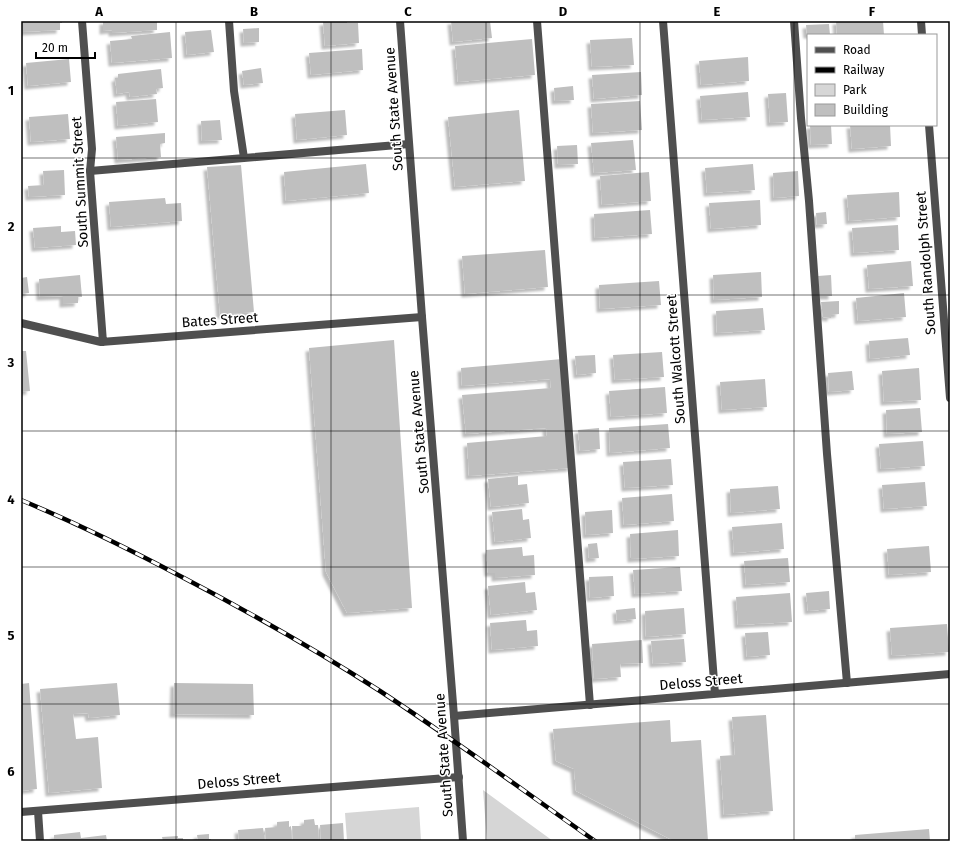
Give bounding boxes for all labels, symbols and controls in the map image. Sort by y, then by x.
text: A [94,4,103,19]
text: B [250,4,258,19]
text: C [404,4,412,19]
text: D [559,4,568,19]
text: E [714,4,721,19]
text: F [869,4,876,19]
scale bar [36,34,95,60]
legend [807,34,937,126]
text: 20 m [42,41,68,55]
text: Road [843,43,871,57]
street label: South State Avenue [381,47,407,171]
text: Railway [843,63,884,77]
text: 1 [8,83,14,98]
text: Park [843,83,867,97]
text: Building [843,103,889,117]
street label: South Summit Street [68,115,92,248]
street label: South Randolph Street [912,190,939,335]
text: 2 [8,219,15,234]
street label: South Walcott Street [663,293,689,424]
street label: Bates Street [181,309,260,331]
text: 3 [7,355,15,370]
street label: South State Avenue [405,370,433,494]
text: 4 [7,492,15,507]
text: 5 [8,628,15,643]
street label: Deloss Street [659,670,744,694]
street label: South State Avenue [431,693,457,817]
text: 6 [7,764,15,779]
street label: Deloss Street [197,769,282,793]

